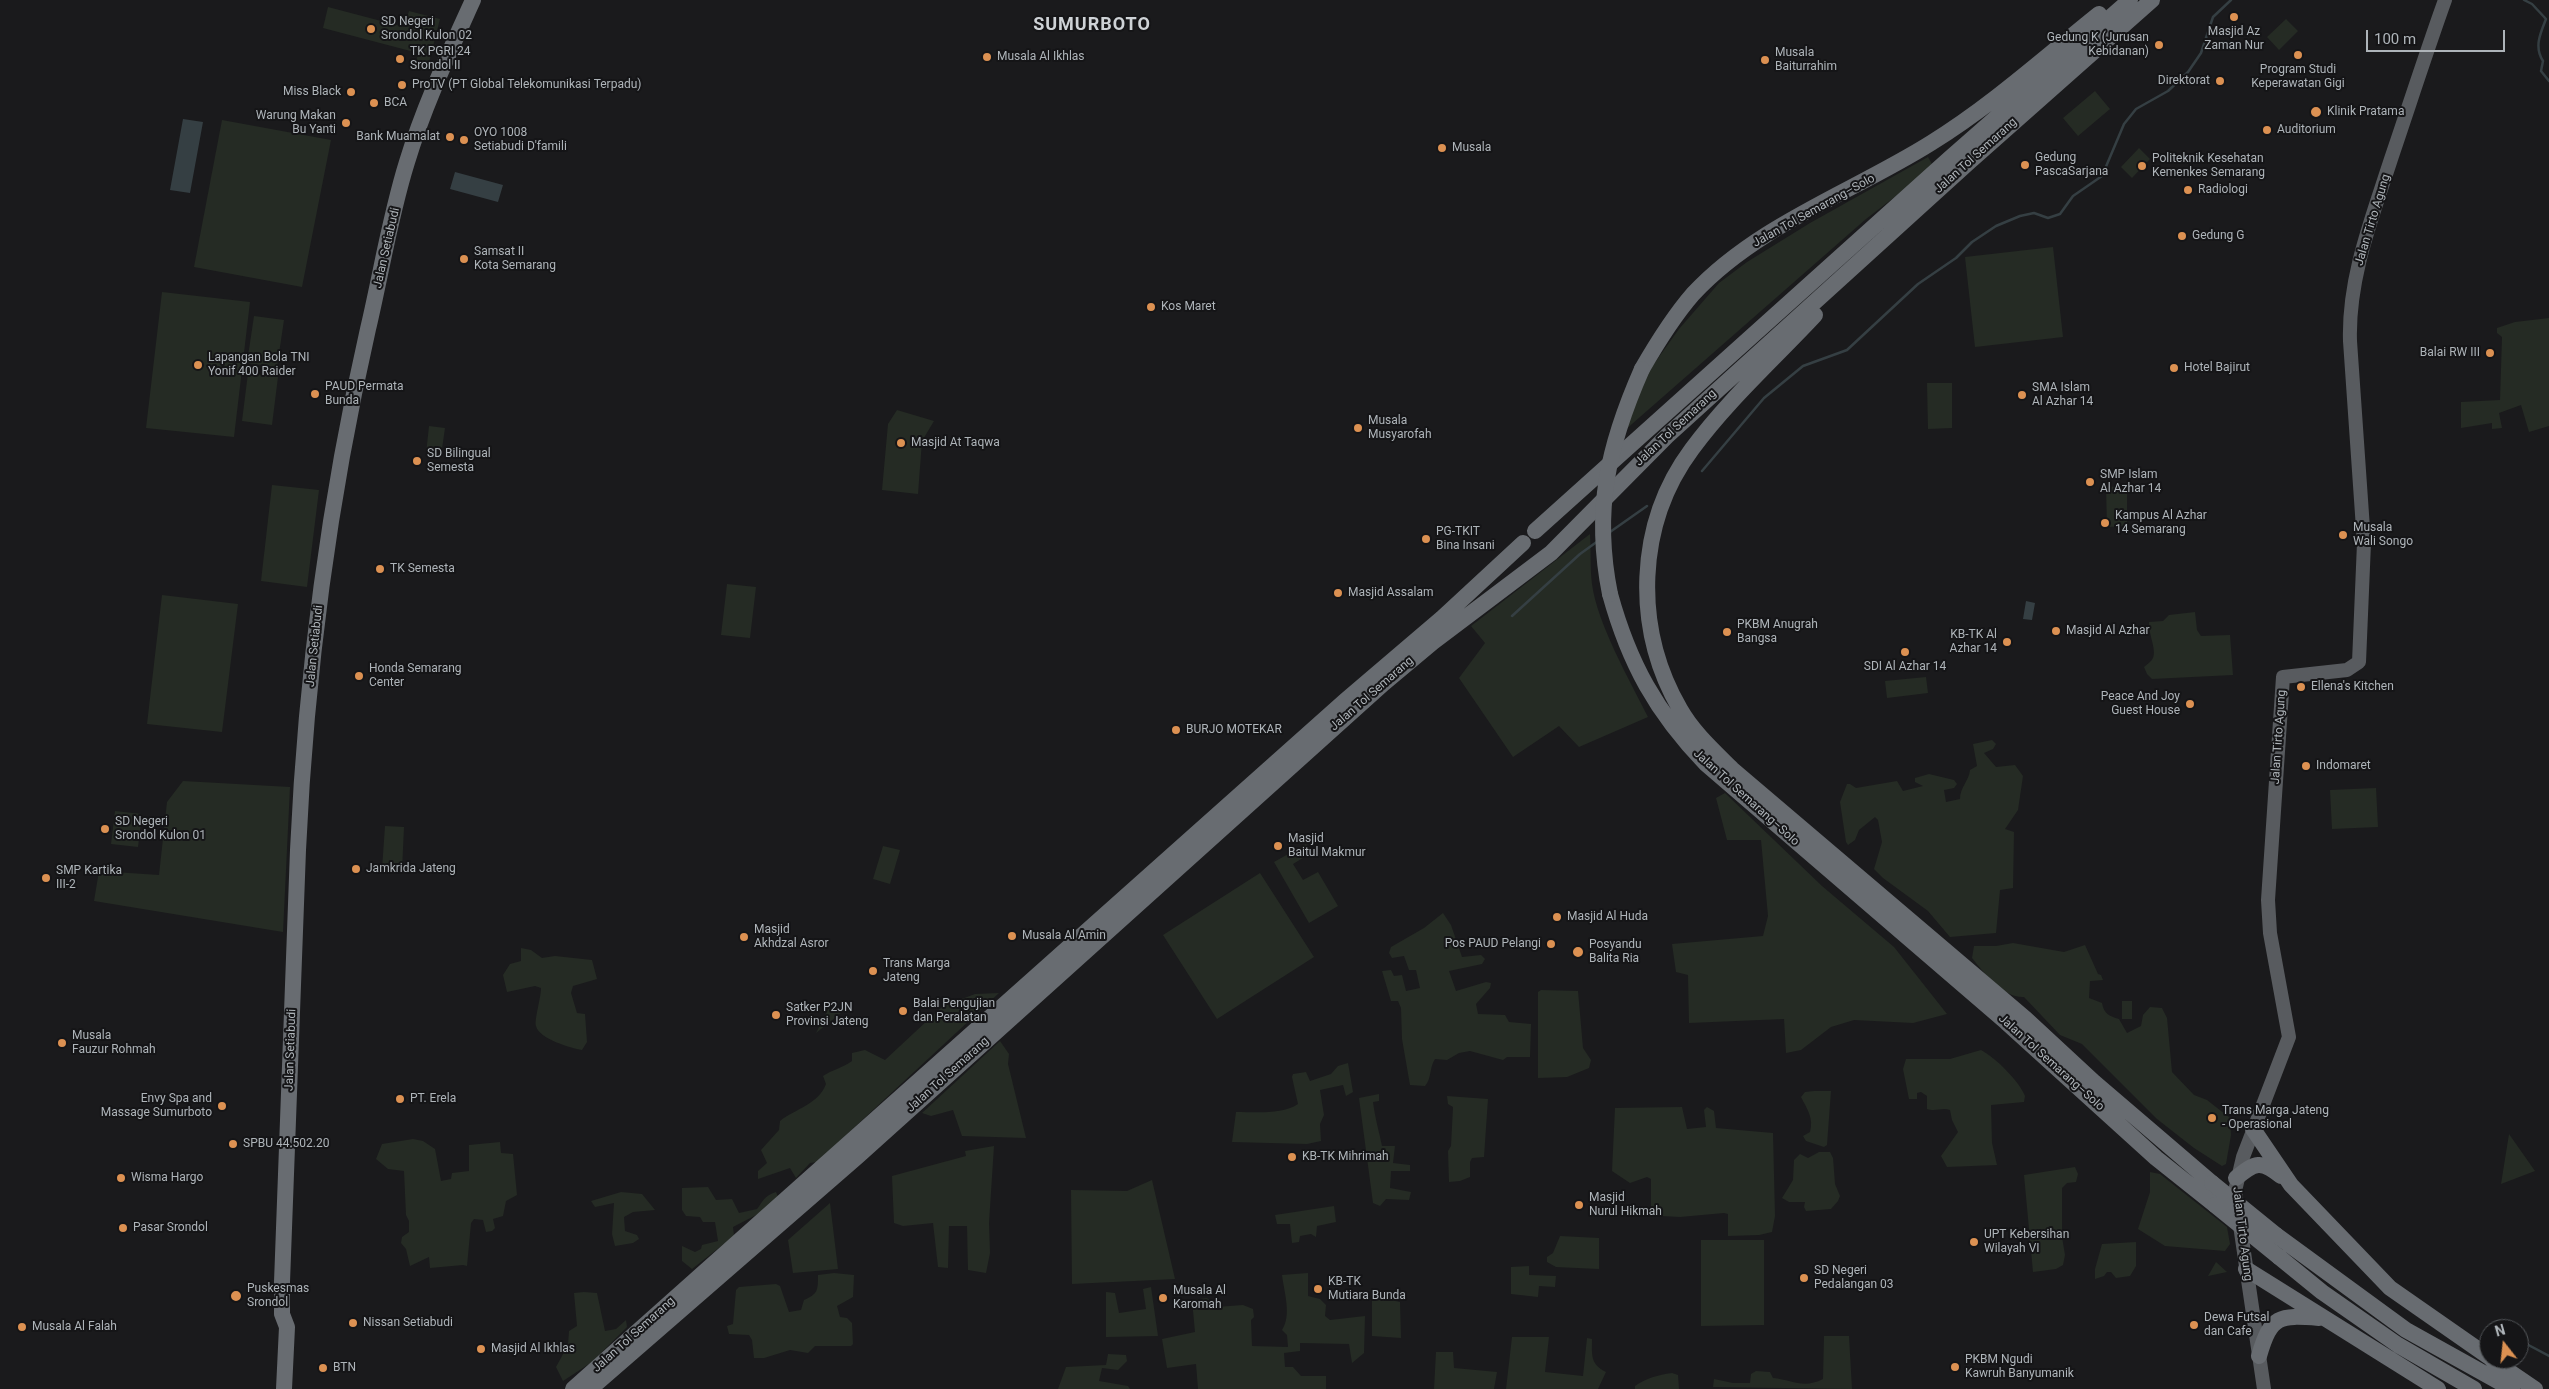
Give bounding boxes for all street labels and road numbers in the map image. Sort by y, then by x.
street label: Jalan Tol Semarang [1932,115,2020,197]
street label: Jalan Tol Semarang–Solo [1750,171,1878,251]
street label: Jalan Tirto Agung [2352,173,2394,267]
street label: Jalan Setiabudi [371,206,403,290]
street label: Jalan Tol Semarang [1632,387,1720,469]
street label: Jalan Setiabudi [304,604,326,688]
street label: Jalan Tol Semarang [1327,654,1417,734]
street label: Jalan Tirto Agung [2269,689,2289,785]
street label: Jalan Tol Semarang–Solo [1690,747,1802,849]
street label: Jalan Setiabudi [282,1009,300,1091]
street label: Jalan Tol Semarang–Solo [1995,1012,2107,1114]
street label: Jalan Tol Semarang [904,1034,992,1116]
street label: Jalan Tirto Agung [2229,1186,2255,1282]
street label: Jalan Tol Semarang [590,1294,678,1376]

